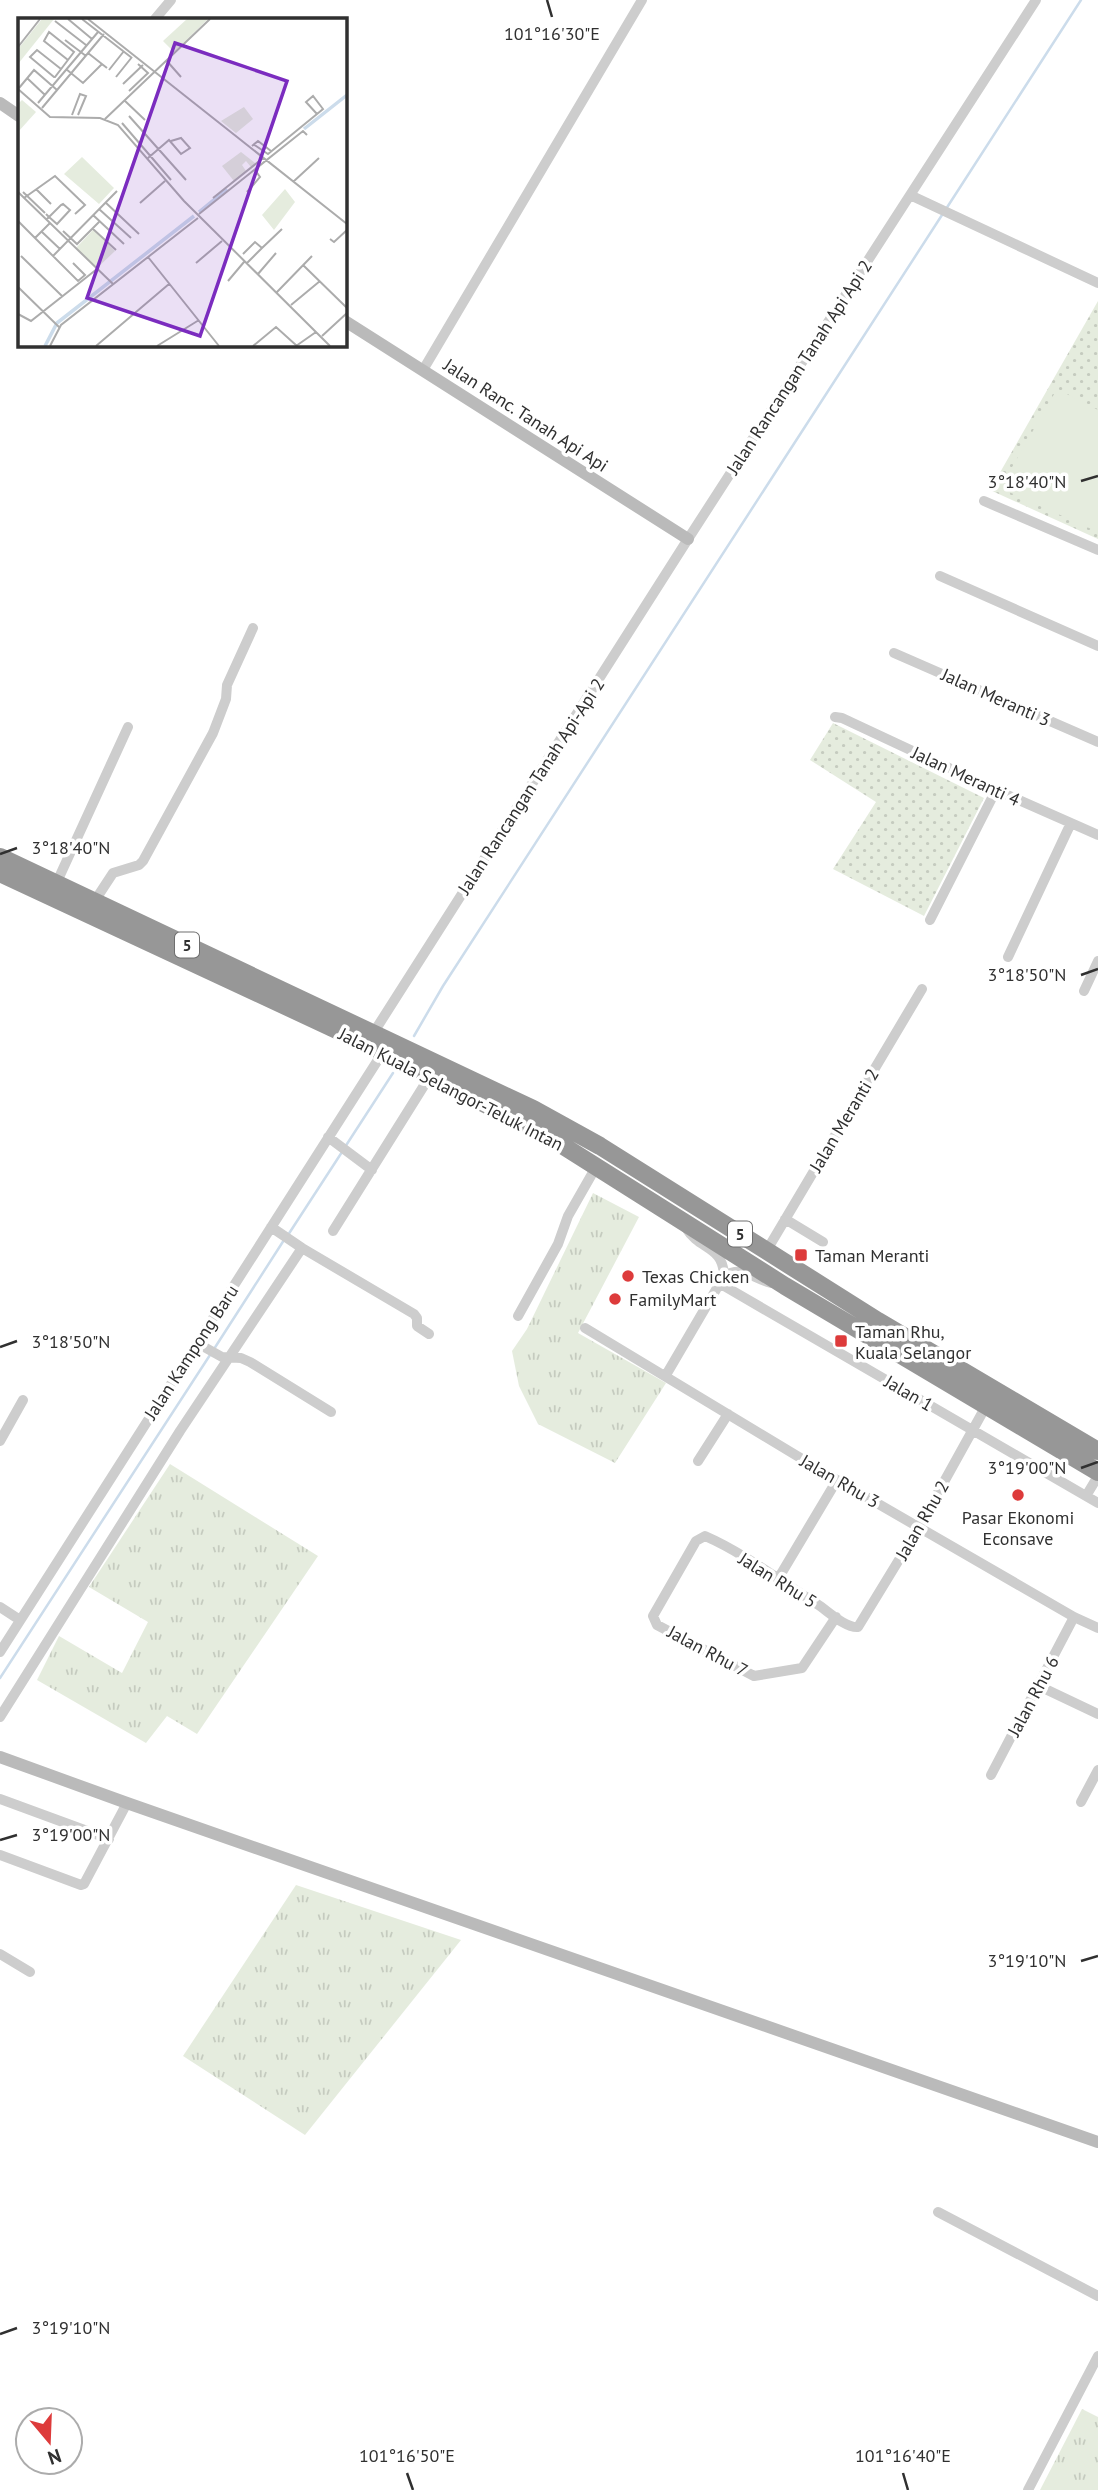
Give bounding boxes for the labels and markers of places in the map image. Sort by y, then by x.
place label: Taman Meranti [815,1244,929,1267]
marker: Taman Meranti [793,1247,809,1263]
place label: Texas Chicken [642,1265,749,1288]
marker: Texas Chicken [620,1268,636,1284]
place label: FamilyMart [629,1288,716,1311]
marker: FamilyMart [607,1291,623,1307]
place label: Taman Rhu, Kuala Selangor [855,1320,971,1364]
marker: Taman Rhu, Kuala Selangor [833,1333,849,1349]
marker: Pasar Ekonomi Econsave [1010,1487,1026,1503]
place label: Pasar Ekonomi Econsave [962,1506,1074,1550]

